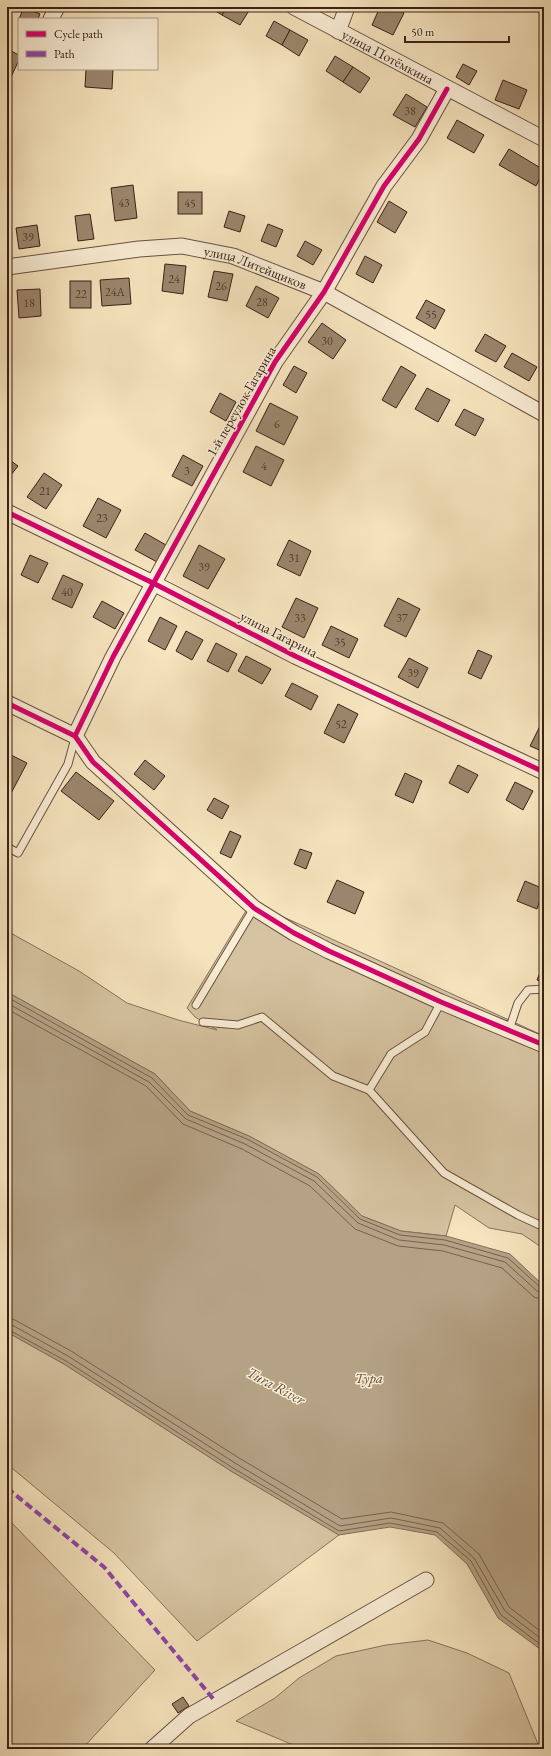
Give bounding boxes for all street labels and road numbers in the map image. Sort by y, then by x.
street label: улица Потёмкина [339,25,437,88]
street label: улица Литейщиков [203,242,310,293]
street label: 1-й переулок Гагарина [202,342,280,459]
street label: улица Гагарина [237,607,321,661]

